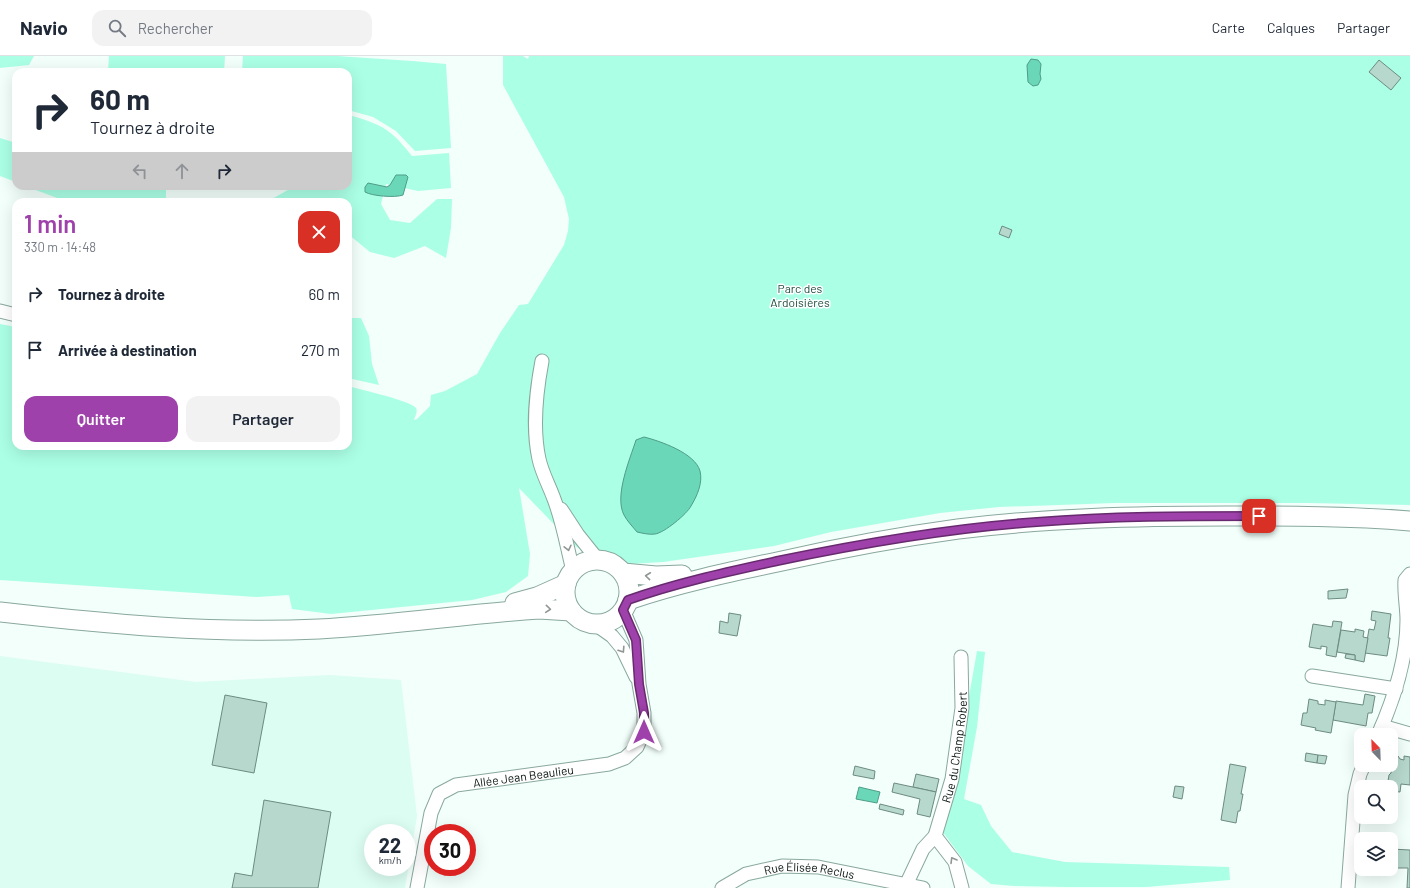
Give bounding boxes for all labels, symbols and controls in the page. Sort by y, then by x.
search box [92,10,372,46]
text: Navio [20,16,68,39]
icon: search [106,17,128,39]
text: Rechercher [138,19,213,37]
text: Carte [1212,19,1245,36]
text: Calques [1267,19,1315,36]
text: Partager [1337,19,1390,36]
text: 60 m [90,82,150,116]
icon: right [24,84,76,136]
text: Tournez à droite [90,116,215,138]
icon: left [129,160,151,182]
icon: ahead [171,160,193,182]
icon: right [213,160,235,182]
text: 1 min [24,209,76,238]
button: close [298,211,340,253]
text: 330 m · 14:48 [24,239,96,255]
park label: Parc des Ardoisières [770,281,830,309]
icon: right [24,283,46,305]
text: Tournez à droite [58,285,165,303]
text: 60 m [308,285,340,303]
icon: arrive [24,339,46,361]
text: Arrivée à destination [58,341,197,359]
text: 270 m [301,341,340,359]
button: Quitter [24,396,178,442]
button: Partager [186,396,340,442]
pin [1242,499,1276,533]
icon: arrive [1248,505,1270,527]
one-way arrow [563,545,571,552]
one-way arrow [645,571,651,580]
one-way arrow [545,605,551,614]
one-way arrow [618,646,625,653]
street label: Rue du Champ Robert [938,691,969,804]
position arrow [623,711,665,753]
north arrow [1354,728,1398,772]
map controls [1354,728,1398,876]
street label: Allée Jean Beaulieu [472,762,574,790]
button: search [1354,780,1398,824]
speed limit sign: 30 [424,824,476,876]
button: layers [1354,832,1398,876]
text: 22 [379,833,401,857]
text: km/h [379,854,401,866]
one-way arrow [950,857,957,864]
street label: Rue Élisée Reclus [762,859,856,881]

